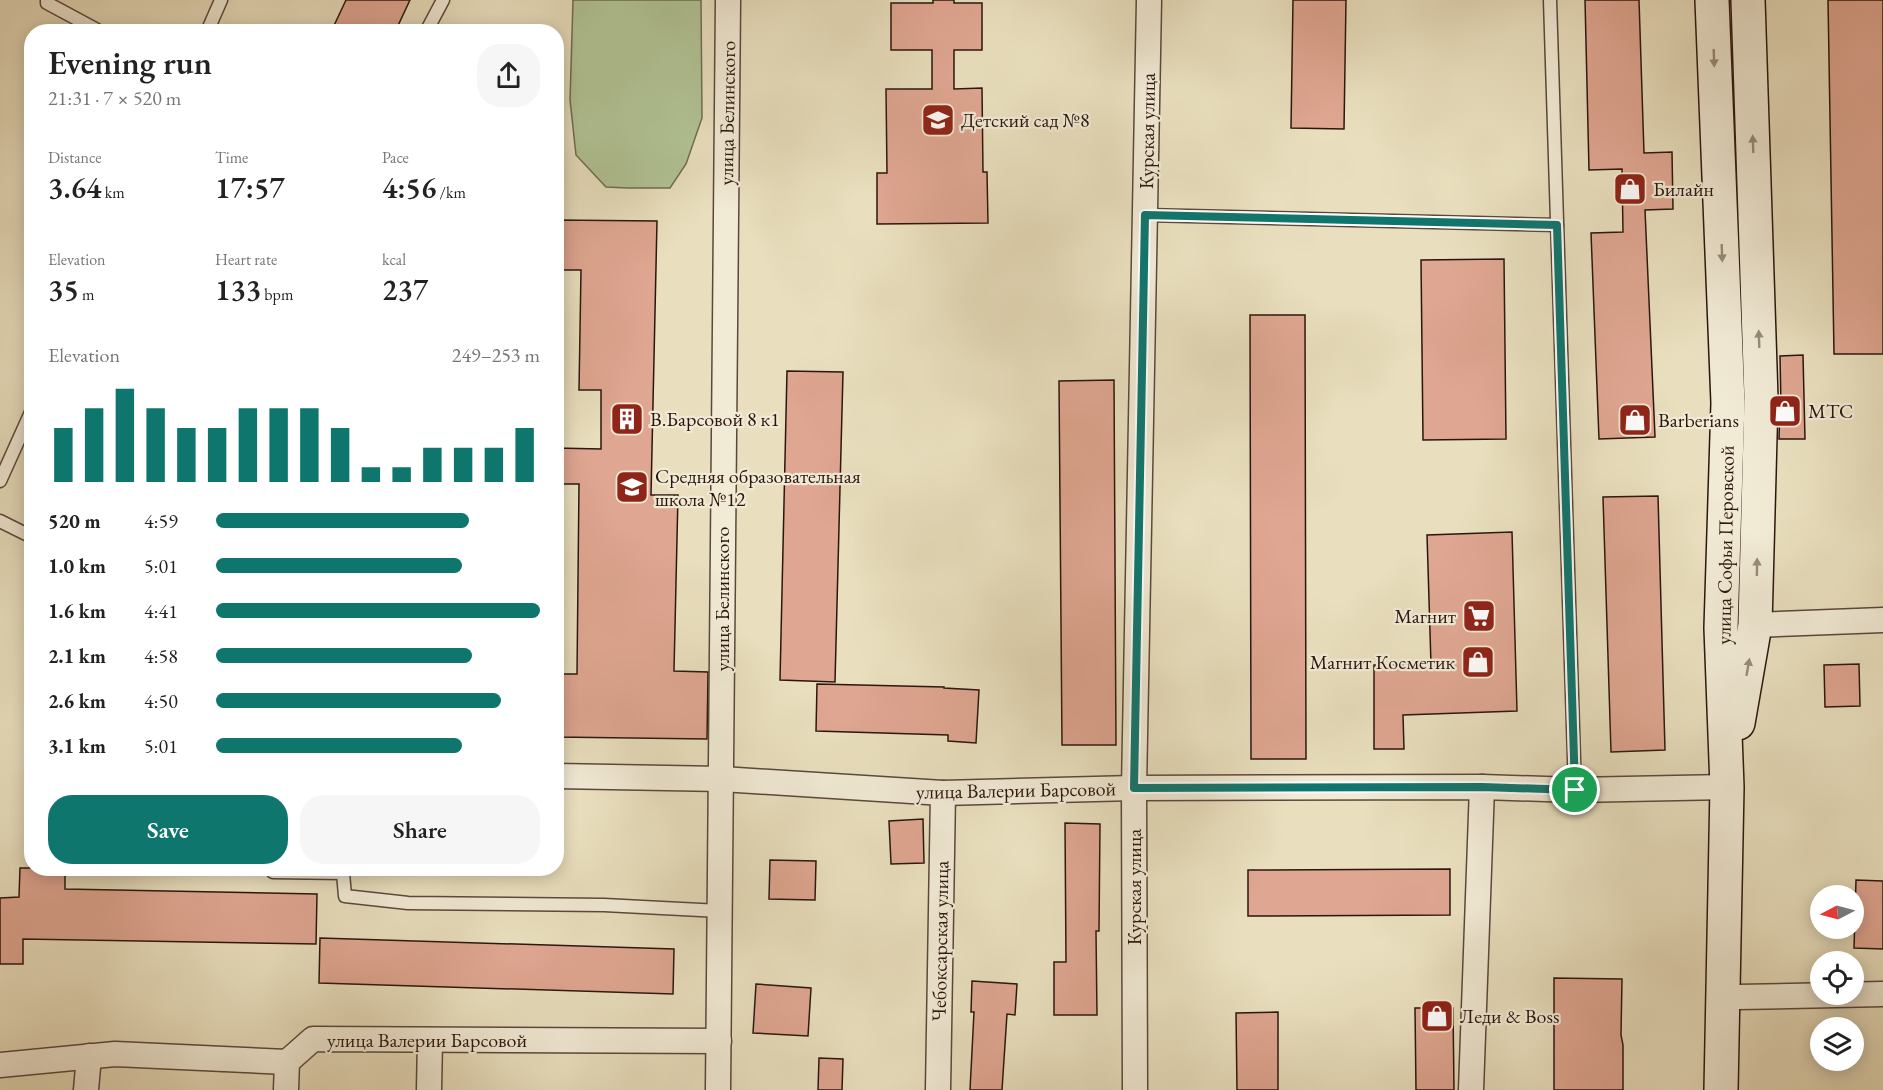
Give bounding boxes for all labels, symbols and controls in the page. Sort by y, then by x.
street label: улица Белинского [713,40,741,186]
text: Evening run [48,41,212,84]
button: share [477,44,540,107]
one-way arrow [1710,49,1719,68]
street label: Курская улица [1133,73,1161,189]
text: 21:31 · 7 × 520 m [48,85,181,111]
school or university icon: Детский сад №8 [920,102,956,138]
place label: Детский сад №8 [961,107,1089,133]
one-way arrow [1748,135,1757,154]
text: Distance [48,147,101,168]
text: Time [215,147,248,168]
text: Pace [382,147,409,168]
text: 3.64 [48,168,101,207]
text: 17:57 [215,168,285,207]
text: 4:56 [382,168,436,207]
shop icon: Билайн [1612,171,1648,207]
place label: Билайн [1653,176,1714,202]
text: km [101,182,125,203]
text: /km [436,182,466,203]
one-way arrow [1718,244,1727,263]
text: Elevation [48,249,106,270]
text: Heart rate [215,249,277,270]
text: kcal [382,249,406,270]
text: 35 [48,270,79,309]
text: 133 [215,270,261,309]
text: 237 [382,270,428,309]
text: m [79,284,94,305]
text: bpm [261,284,293,305]
one-way arrow [1755,330,1764,349]
text: Elevation [48,342,120,368]
text: 249–253 m [452,342,540,368]
shop icon: МТС [1767,393,1803,429]
place label: МТС [1808,398,1853,424]
building icon: В.Барсовой 8 к1 [609,401,645,437]
shop icon: Barberians [1617,402,1653,438]
place label: В.Барсовой 8 к1 [650,406,780,432]
place label: Barberians [1658,407,1739,433]
street label: улица Софьи Перовской [1710,445,1740,645]
place label: Средняя образовательная школа №12 [655,463,861,512]
school or university icon: Средняя образовательная школа №12 [614,469,650,505]
text: 520 m [48,508,101,534]
text: 4:59 [144,508,178,534]
street label: улица Белинского [709,527,735,671]
text: 1.0 km [48,553,106,579]
text: 5:01 [144,553,178,579]
one-way arrow [1752,557,1762,576]
text: 1.6 km [48,598,106,624]
text: 4:41 [144,598,178,624]
supermarket icon: Магнит [1461,598,1497,634]
place label: Магнит [1394,603,1456,629]
text: 2.1 km [48,643,106,669]
text: 4:58 [144,643,178,669]
shop icon: Магнит Косметик [1460,644,1496,680]
place label: Магнит Косметик [1310,649,1455,675]
one-way arrow [1744,657,1753,676]
text: 2.6 km [48,688,106,714]
text: 4:50 [144,688,178,714]
text: 3.1 km [48,733,106,759]
text: 5:01 [144,733,178,759]
pin [1549,764,1600,815]
icon: arrive [1558,773,1591,806]
street label: улица Валерии Барсовой [916,775,1117,805]
button: Save [48,795,288,864]
button: Share [300,795,540,864]
street label: Курская улица [1121,829,1147,945]
street label: Чебоксарская улица [926,860,954,1022]
north arrow [1810,885,1864,939]
map controls [1810,885,1864,1071]
button: locate [1810,951,1864,1005]
shop icon: Леди & Boss [1419,998,1455,1034]
place label: Леди & Boss [1460,1003,1559,1029]
button: layers [1810,1017,1864,1071]
street label: улица Валерии Барсовой [327,1027,527,1053]

